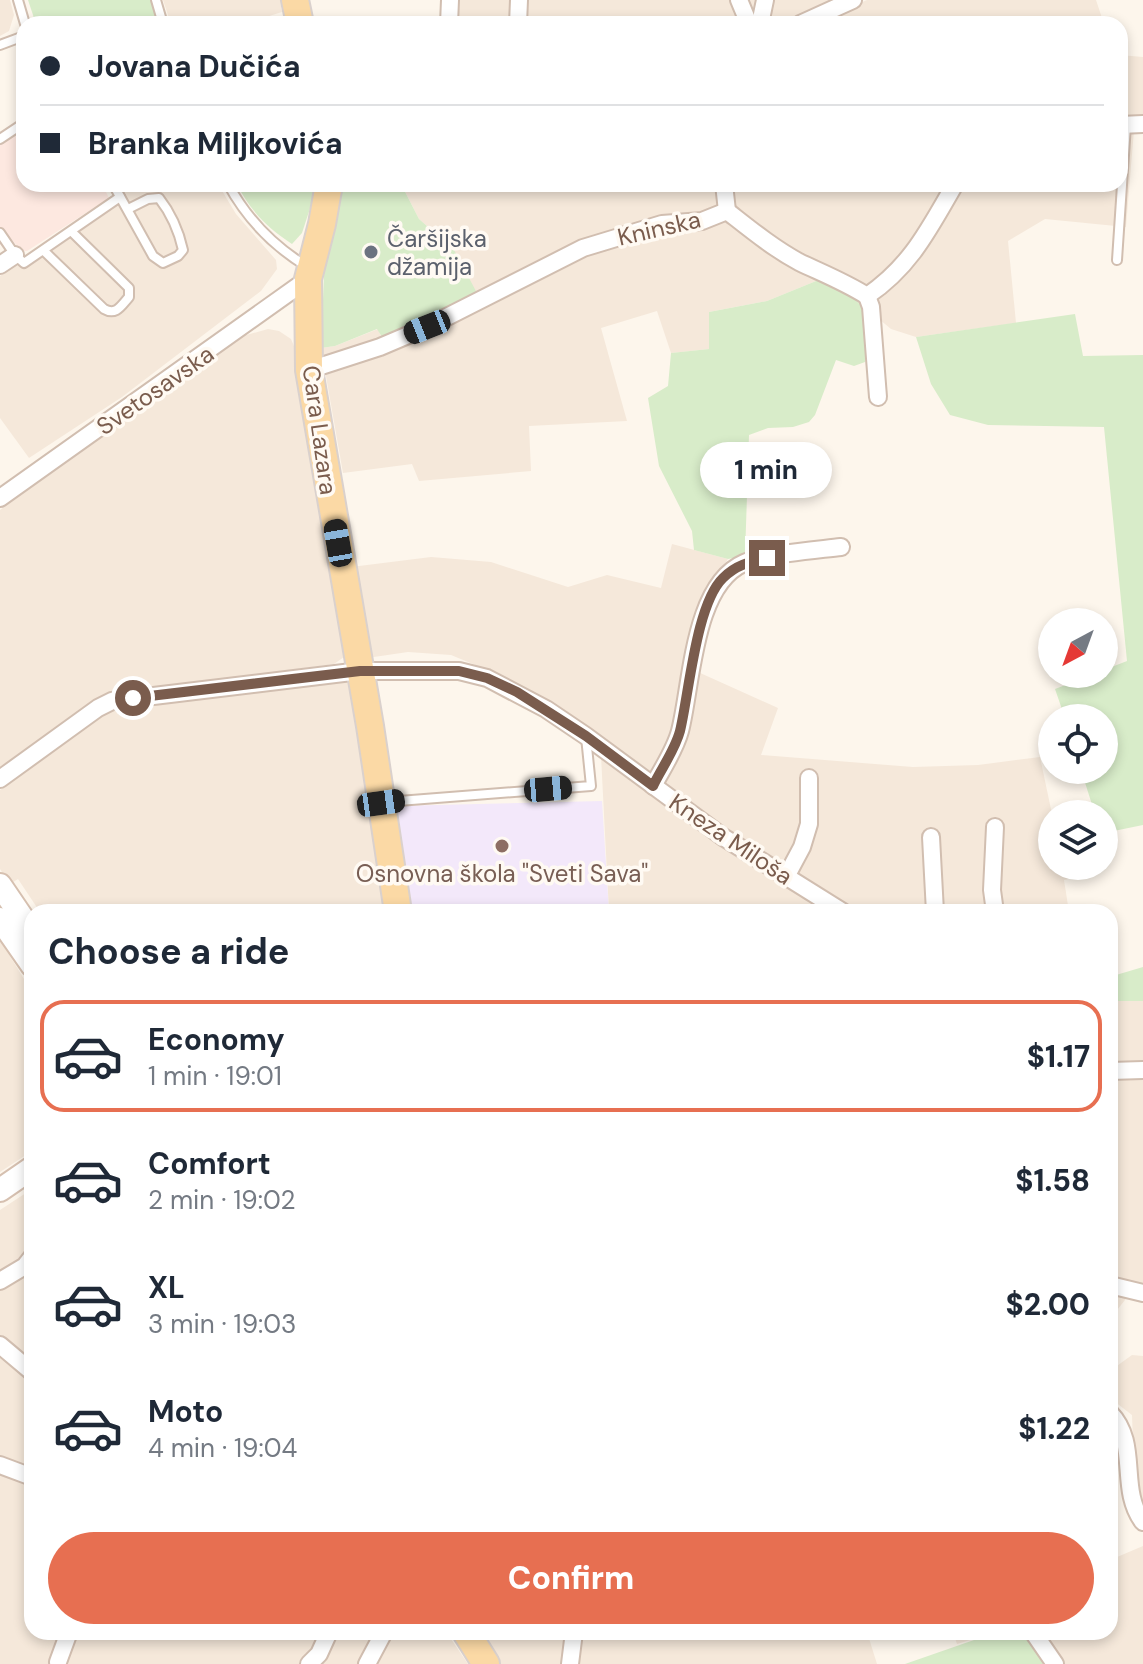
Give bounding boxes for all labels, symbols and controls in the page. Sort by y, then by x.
text: Jovana Dučića [88,47,301,86]
text: Branka Miljkovića [88,124,343,163]
street label: Kninska [614,203,704,253]
place label: Čaršijska džamija [387,223,487,282]
marker: Čaršijska džamija [362,243,380,261]
car [400,307,454,347]
street label: Svetosavska [90,338,220,442]
street label: Cara Lazara [296,363,344,497]
callout: 1 min [701,442,833,498]
text: 1 min [734,453,798,487]
car [322,517,354,569]
route end [749,540,785,576]
north arrow [1038,608,1118,688]
map controls [1038,608,1118,880]
route start [115,680,151,716]
button: locate [1038,704,1118,784]
car [523,775,573,803]
street label: Kneza Miloša [663,786,799,892]
car [356,788,406,818]
button: layers [1038,800,1118,880]
marker: Osnovna škola "Sveti Sava" [493,837,511,855]
place label: Osnovna škola "Sveti Sava" [356,858,648,889]
text: Choose a ride [48,928,289,975]
icon: car [52,1020,124,1092]
text: Economy [148,1020,285,1059]
text: $1.17 [1027,1037,1090,1076]
text: 1 min · 19:01 [148,1059,282,1093]
icon: car [52,1144,124,1216]
text: Comfort [148,1144,271,1183]
text: $1.58 [1015,1161,1090,1200]
text: 2 min · 19:02 [148,1183,295,1217]
icon: car [52,1268,124,1340]
text: XL [148,1268,185,1307]
text: $2.00 [1006,1285,1090,1324]
text: 3 min · 19:03 [148,1307,296,1341]
icon: car [52,1392,124,1464]
text: Moto [148,1392,223,1431]
text: $1.22 [1018,1409,1090,1448]
text: 4 min · 19:04 [148,1431,297,1465]
button: Confirm [48,1532,1094,1624]

